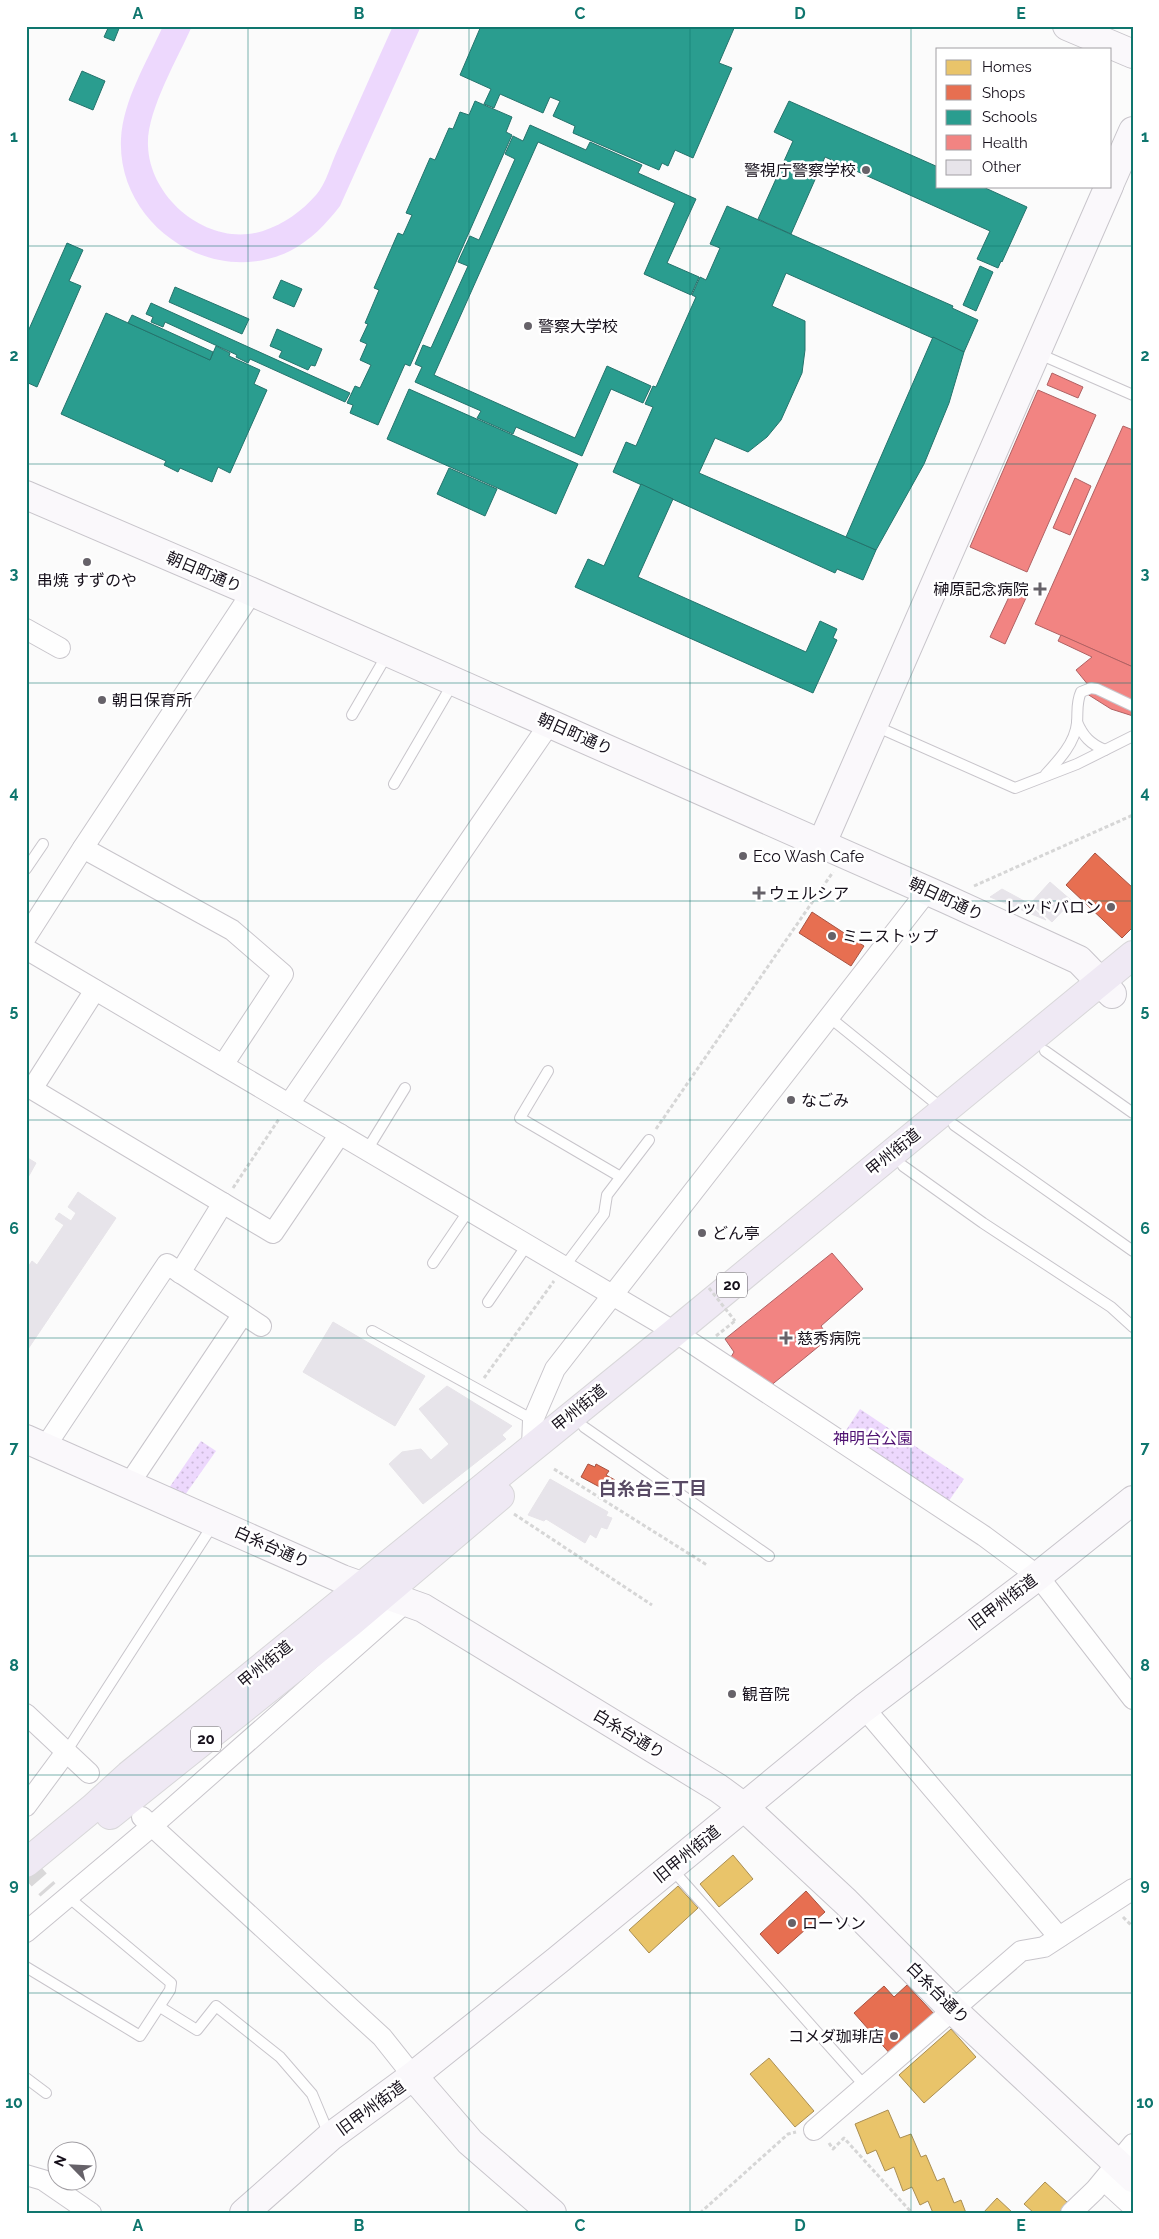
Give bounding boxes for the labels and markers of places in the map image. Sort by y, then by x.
place label: 警視庁警察学校 [744,161,856,180]
marker: 警視庁警察学校 [860,164,872,176]
place label: 警察大学校 [538,317,618,336]
marker: 警察大学校 [522,320,534,332]
marker: 串焼 すずのや [81,556,93,568]
place label: 串焼 すずのや [37,571,137,590]
place label: 榊原記念病院 [933,580,1029,599]
marker: 榊原記念病院 [1033,582,1047,596]
place label: 朝日保育所 [112,691,192,710]
marker: 朝日保育所 [96,694,108,706]
place label: Eco Wash Cafe [753,847,864,866]
marker: Eco Wash Cafe [737,850,749,862]
place label: ウェルシア [769,884,849,903]
marker: ウェルシア [753,887,765,899]
place label: レッドバロン [1005,898,1101,917]
marker: レッドバロン [1105,901,1117,913]
place label: ミニストップ [842,927,938,946]
marker: ミニストップ [826,930,838,942]
place label: なごみ [801,1091,849,1110]
marker: なごみ [785,1094,797,1106]
place label: どん亭 [712,1224,760,1243]
marker: どん亭 [696,1227,708,1239]
place label: 慈秀病院 [797,1329,861,1348]
marker: 慈秀病院 [779,1331,793,1345]
place label: 観音院 [742,1685,790,1704]
marker: 観音院 [726,1688,738,1700]
place label: ローソン [802,1914,866,1933]
marker: ローソン [786,1917,798,1929]
place label: コメダ珈琲店 [788,2027,884,2046]
marker: コメダ珈琲店 [888,2030,900,2042]

